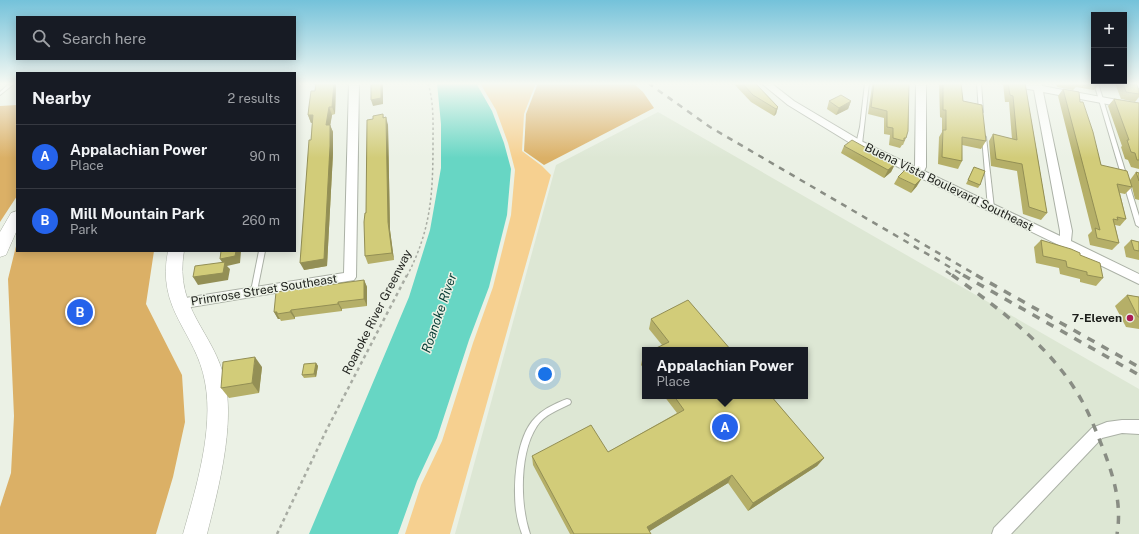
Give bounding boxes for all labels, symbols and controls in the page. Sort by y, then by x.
map controls [1091,12,1127,84]
button: + [1091,12,1127,48]
search box [16,16,296,60]
icon: search [30,27,52,49]
text: Search here [62,30,146,47]
button: − [1091,48,1127,84]
text: Nearby [32,88,91,108]
text: 2 results [228,91,280,106]
street label: Buena Vista Boulevard Southeast [863,140,1036,234]
text: Appalachian Power [70,141,207,158]
text: A [40,149,50,164]
text: 90 m [250,149,280,164]
text: Place [70,158,104,173]
text: Mill Mountain Park [70,205,205,222]
text: B [41,213,49,228]
text: 260 m [242,213,280,228]
text: Park [70,222,98,237]
street label: Roanoke River Greenway [339,247,415,377]
street label: Primrose Street Southeast [190,271,339,308]
water label: Roanoke River [418,271,460,355]
pin: B [67,297,93,327]
place label: 7-Eleven [1072,311,1122,325]
marker: 7-Eleven [1125,313,1135,323]
popup [642,347,808,399]
text: Appalachian Power [656,357,794,374]
your location [535,364,555,384]
text: Place [656,374,690,389]
pin: A [712,412,738,442]

